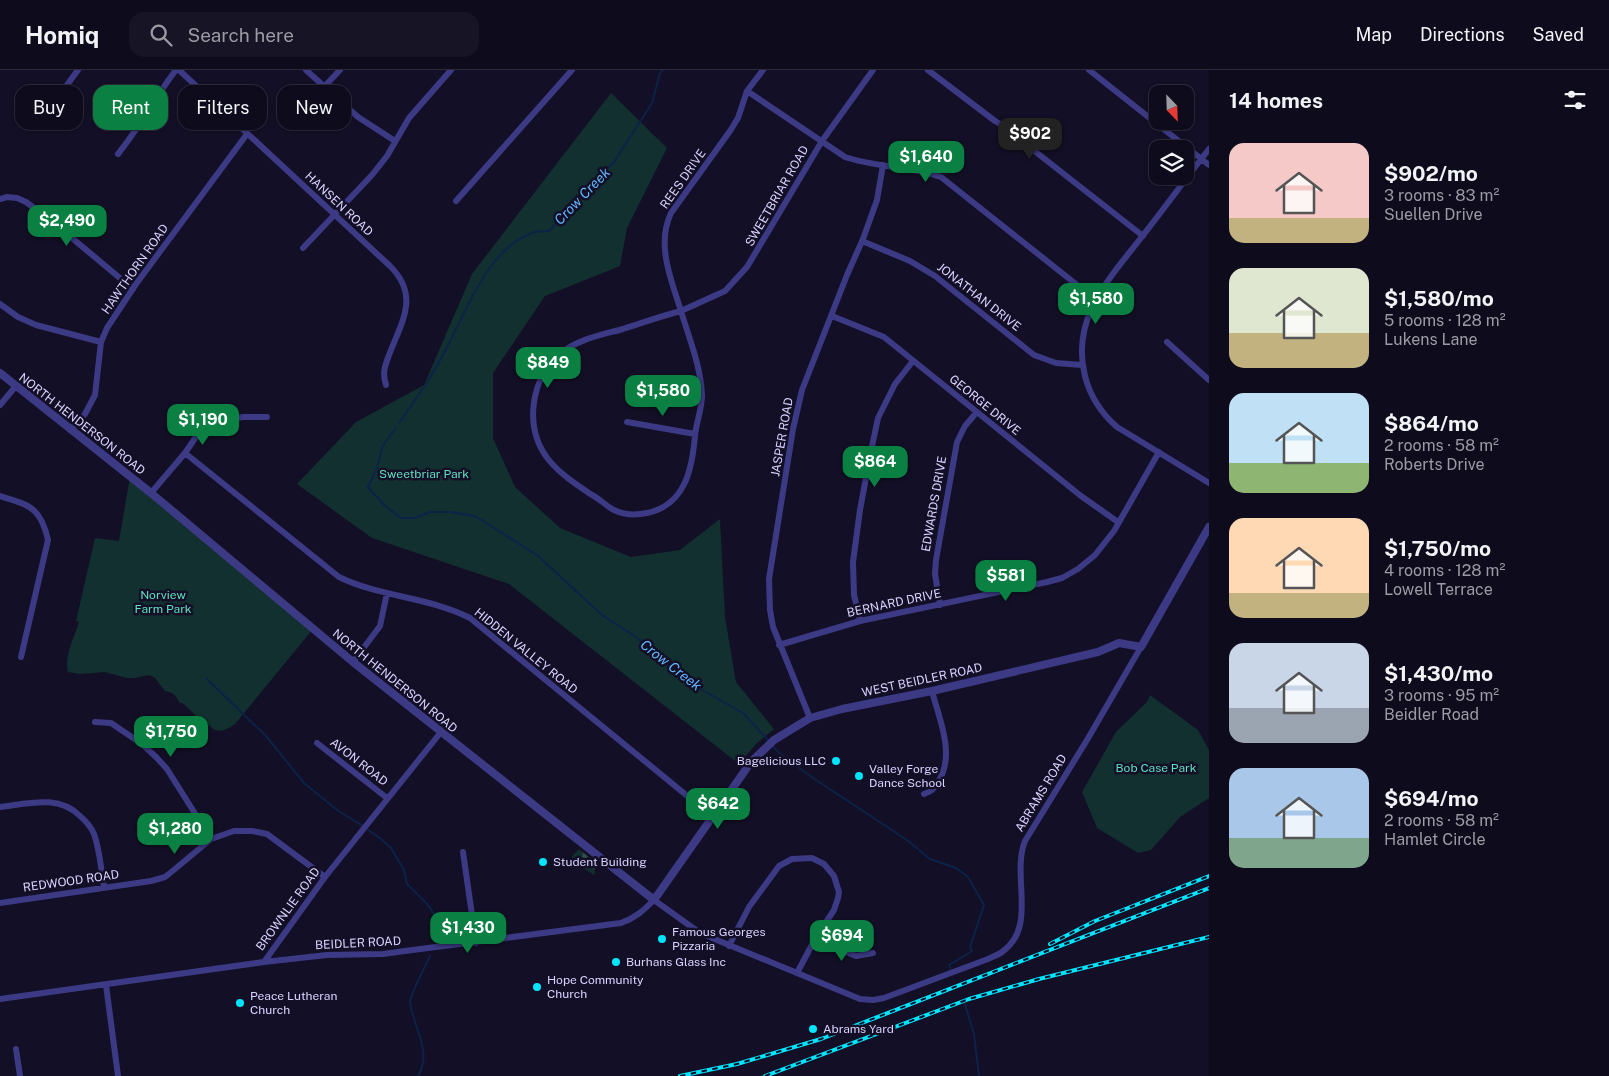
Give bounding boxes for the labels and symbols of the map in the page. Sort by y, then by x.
north arrow [1149,85,1194,130]
pin: $902 [1000,118,1060,160]
pin: $1,640 [885,140,967,183]
street label: SWEETBRIAR ROAD [742,143,812,249]
street label: REES DRIVE [657,147,709,211]
water label: Crow Creek [551,164,613,228]
street label: HANSEN ROAD [302,169,376,239]
pin: $2,490 [26,204,108,247]
street label: HAWTHORN ROAD [99,221,171,317]
street label: JONATHAN DRIVE [934,260,1024,334]
pin: $1,580 [1055,282,1137,325]
pin: $849 [518,346,578,389]
street label: NORTH HENDERSON ROAD [16,370,148,478]
street label: GEORGE DRIVE [947,372,1023,438]
pin: $1,580 [622,374,704,417]
street label: JASPER ROAD [768,396,796,478]
pin: $1,190 [162,404,244,446]
pin: $864 [845,446,905,488]
street label: EDWARDS DRIVE [919,455,949,553]
park label: Sweetbriar Park [379,467,469,481]
pin: $581 [976,560,1036,602]
street label: BERNARD DRIVE [846,586,942,620]
park label: Norview Farm Park [134,588,192,616]
street label: HIDDEN VALLEY ROAD [472,605,580,697]
street label: NORTH HENDERSON ROAD [330,626,460,736]
water label: Crow Creek [637,636,705,694]
street label: WEST BEIDLER ROAD [860,660,984,700]
pin: $1,750 [130,716,212,758]
street label: AVON ROAD [327,735,391,789]
street label: ABRAMS ROAD [1012,752,1070,834]
place label: Bagelicious LLC [737,754,826,768]
marker: Bagelicious LLC [830,755,842,767]
park label: Bob Case Park [1116,761,1197,775]
place label: Valley Forge Dance School [869,762,946,790]
marker: Valley Forge Dance School [853,770,865,782]
pin: $642 [688,788,748,830]
pin: $1,280 [134,812,216,855]
place label: Student Building [553,855,647,869]
marker: Student Building [537,856,549,868]
street label: BROWNLIE ROAD [253,865,323,953]
street label: REDWOOD ROAD [22,867,120,895]
pin: $1,430 [427,912,509,954]
pin: $694 [812,920,872,962]
place label: Famous Georges Pizzaria [672,925,766,953]
marker: Famous Georges Pizzaria [656,933,668,945]
street label: BEIDLER ROAD [315,934,401,952]
place label: Burhans Glass Inc [626,955,726,969]
marker: Burhans Glass Inc [610,956,622,968]
place label: Hope Community Church [547,973,644,1001]
marker: Hope Community Church [531,981,543,993]
place label: Peace Lutheran Church [250,989,337,1017]
marker: Peace Lutheran Church [234,997,246,1009]
place label: Abrams Yard [823,1022,894,1036]
marker: Abrams Yard [807,1023,819,1035]

